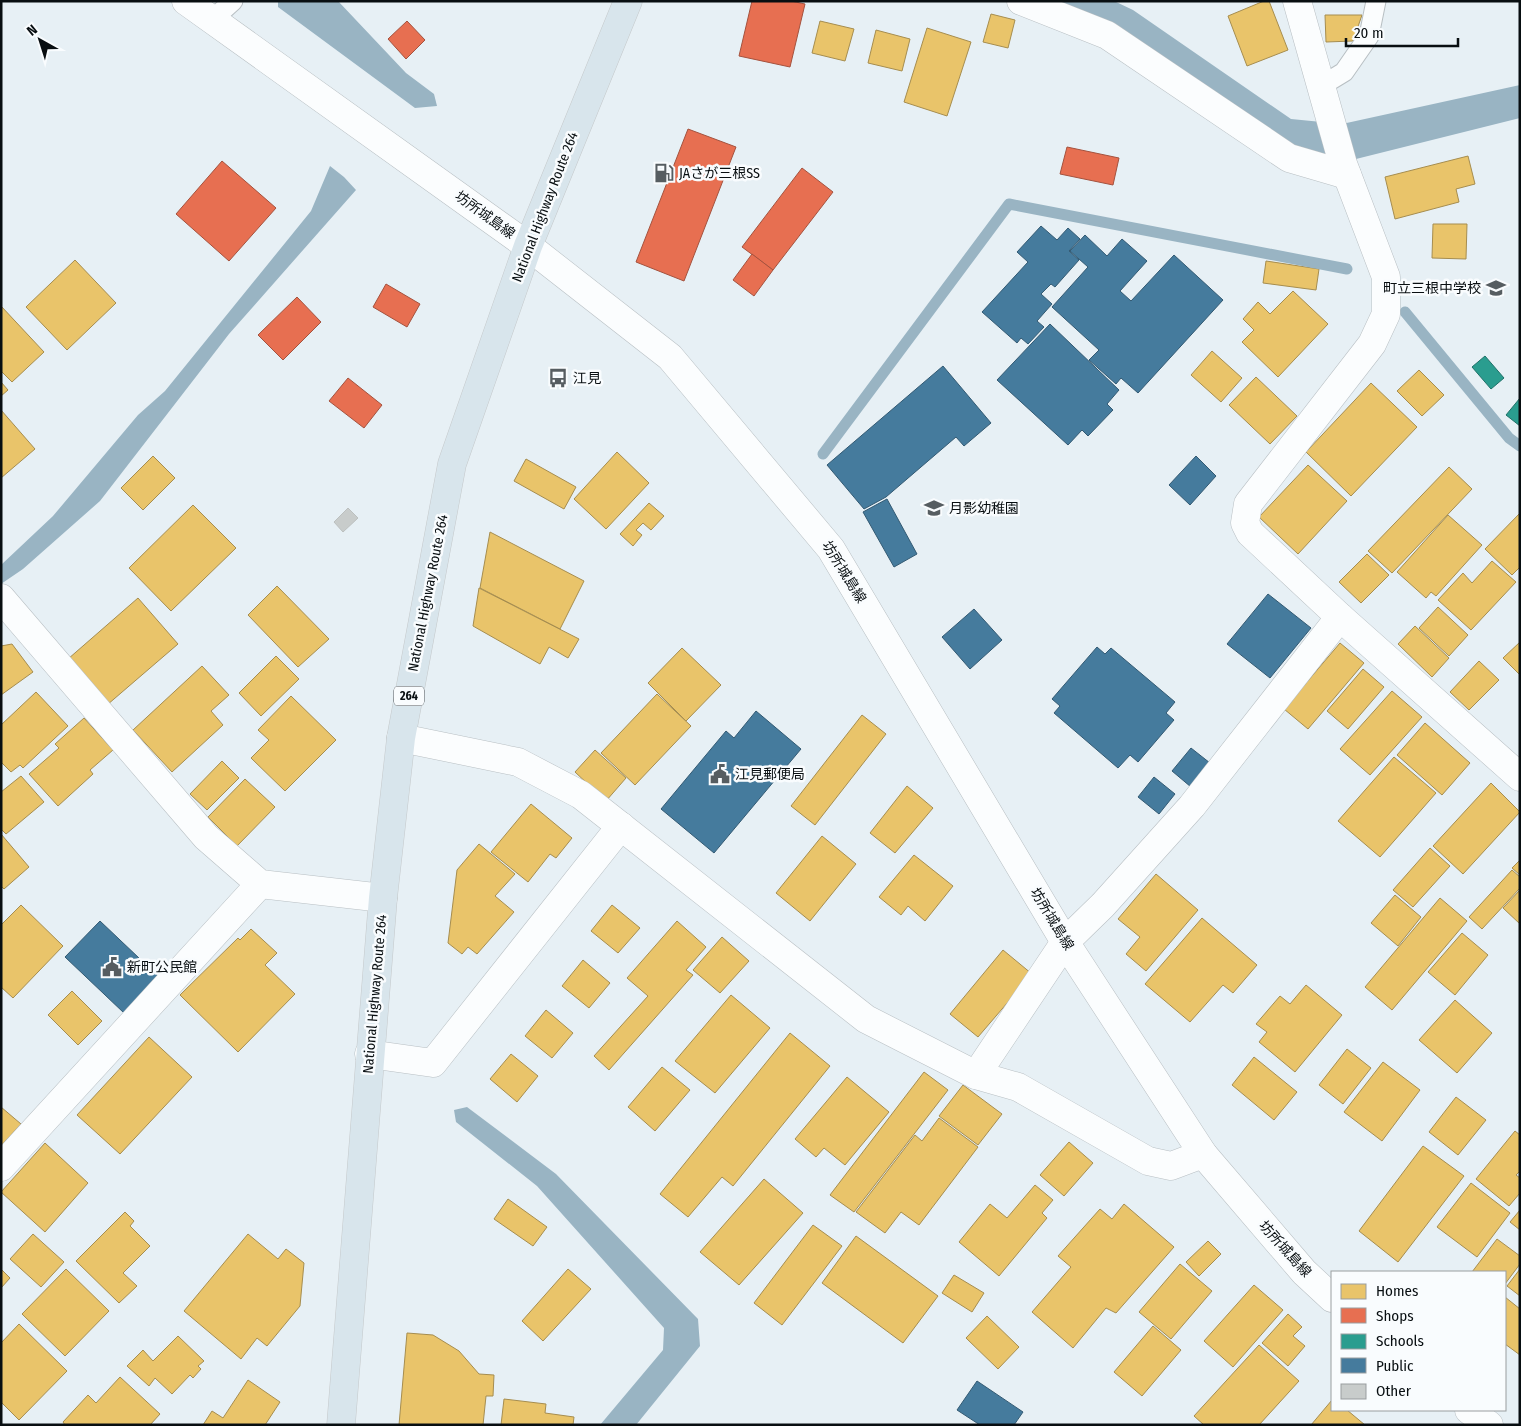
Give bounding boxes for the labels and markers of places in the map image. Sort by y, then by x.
fuel station icon: JAさが三根SS [653,162,675,184]
place label: JAさが三根SS [679,165,760,182]
school or university icon: 町立三根中学校 [1485,277,1507,299]
place label: 町立三根中学校 [1383,280,1481,297]
bus stop icon: 江見 [547,367,569,389]
place label: 江見 [573,370,601,387]
school or university icon: 月影幼稚園 [923,497,945,519]
place label: 月影幼稚園 [949,500,1019,517]
public building icon: 江見郵便局 [709,763,731,785]
place label: 江見郵便局 [735,766,805,783]
public building icon: 新町公民館 [101,956,123,978]
place label: 新町公民館 [127,959,197,976]

